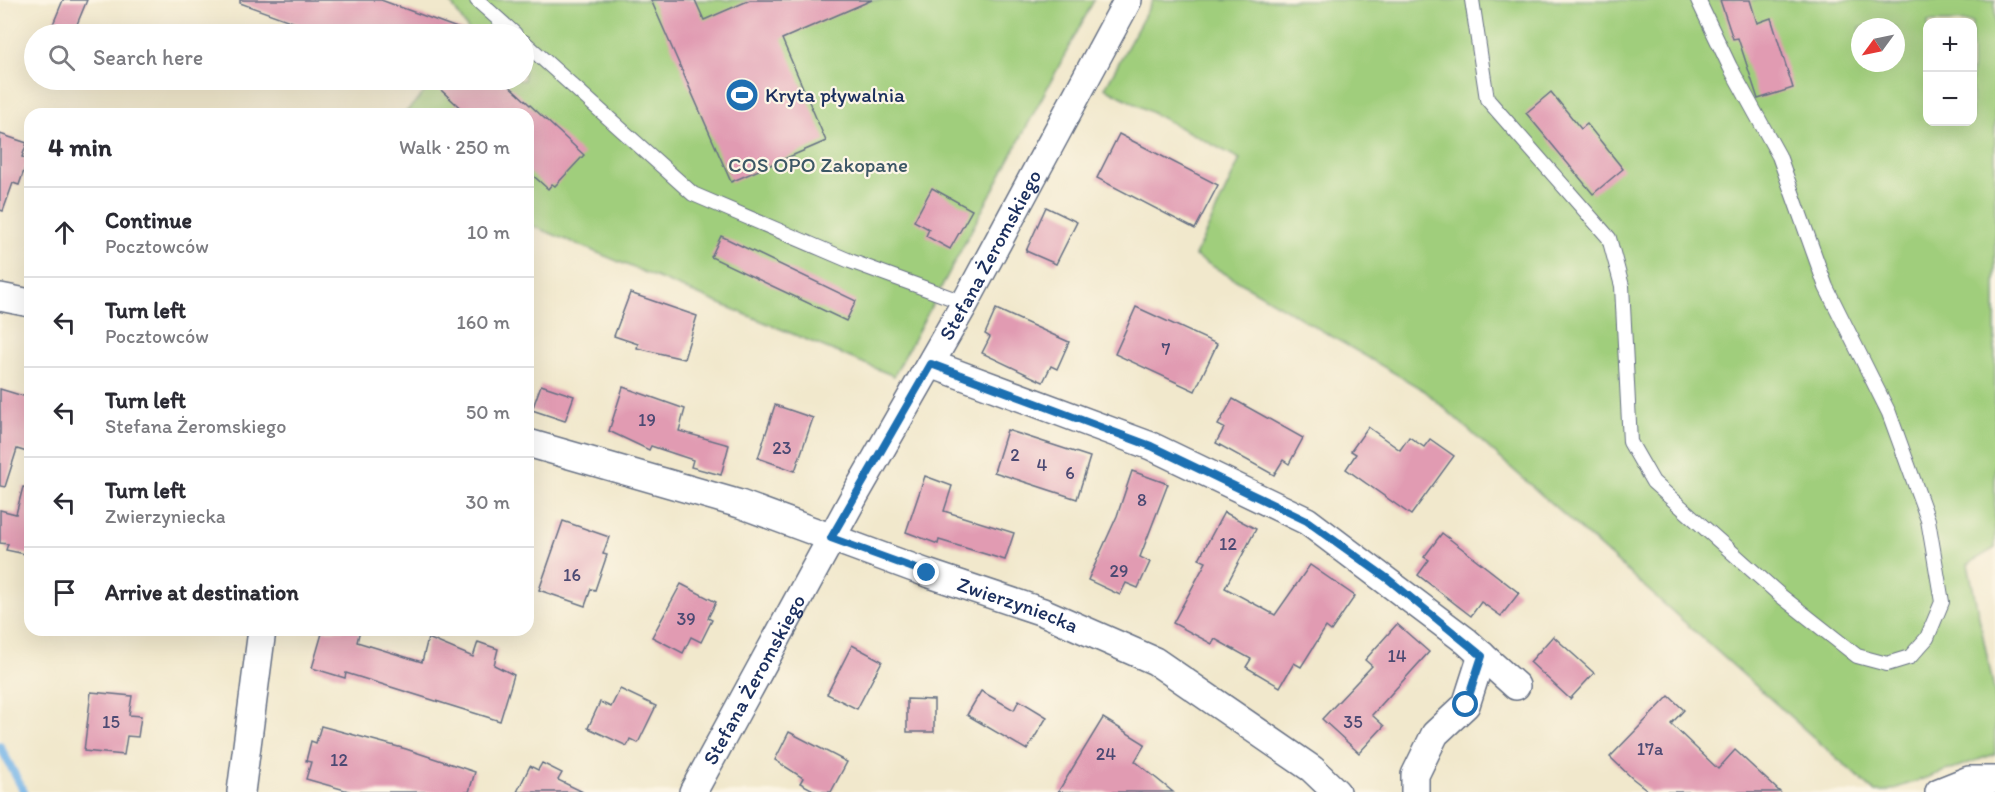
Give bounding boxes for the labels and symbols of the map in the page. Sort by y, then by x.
north arrow [1851,18,1905,72]
sports icon: Kryta pływalnia [724,77,760,113]
place label: Kryta pływalnia [765,82,905,107]
park label: COS OPO Zakopane [728,152,908,177]
street label: Stefana Żeromskiego [933,165,1046,344]
house number: 7 [1162,338,1171,360]
house number: 19 [638,409,656,431]
house number: 23 [772,437,792,459]
house number: 2 [1010,444,1020,466]
house number: 4 [1037,454,1048,476]
house number: 6 [1065,462,1075,484]
house number: 8 [1137,489,1147,511]
house number: 12 [1219,533,1237,555]
route end [913,559,939,585]
house number: 29 [1110,560,1128,582]
house number: 16 [563,564,581,586]
street label: Zwierzyniecka [954,571,1082,638]
street label: Stefana Żeromskiego [697,590,810,769]
house number: 39 [676,608,696,630]
house number: 14 [1387,645,1407,667]
route start [1452,691,1478,717]
house number: 15 [102,711,120,733]
house number: 35 [1343,711,1363,733]
house number: 17a [1637,738,1664,760]
house number: 24 [1096,743,1116,765]
house number: 12 [330,749,348,771]

